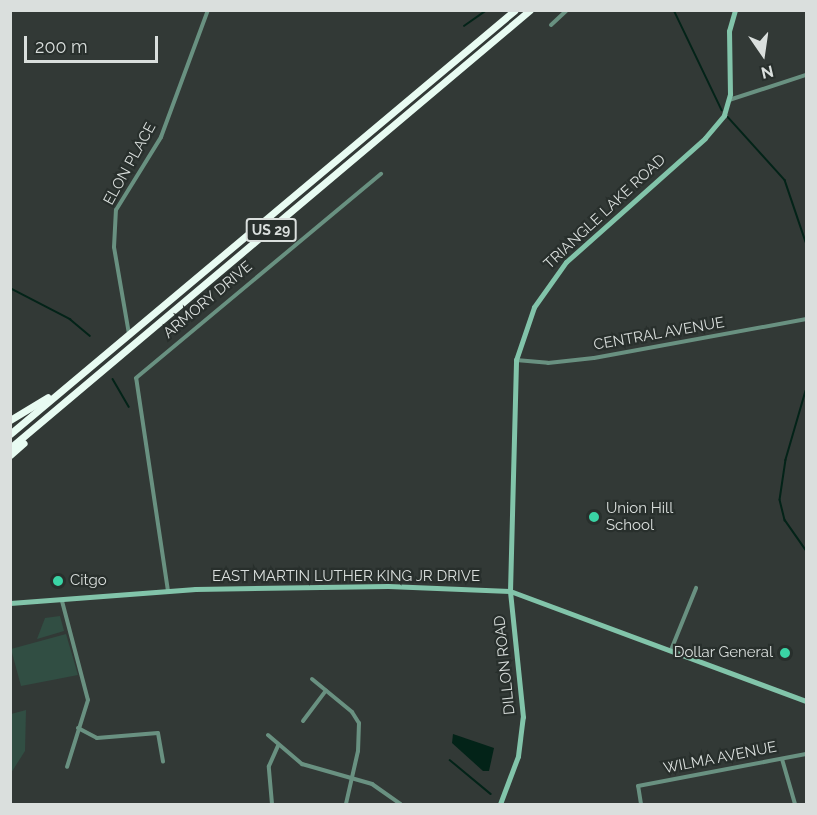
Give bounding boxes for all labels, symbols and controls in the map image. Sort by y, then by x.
scale bar [27,24,160,62]
north arrow [733,24,793,84]
text: 200 m [35,36,88,57]
text: N [759,61,775,83]
street label: ELON PLACE [100,120,160,208]
street label: TRIANGLE LAKE ROAD [540,151,670,273]
road number: US 29 [246,219,296,241]
street label: ARMORY DRIVE [160,257,256,343]
street label: CENTRAL AVENUE [592,314,726,354]
place label: Union Hill School [606,499,673,534]
marker: Union Hill School [587,510,601,524]
street label: EAST MARTIN LUTHER KING JR DRIVE [212,568,480,586]
place label: Citgo [70,572,107,590]
marker: Citgo [51,574,65,588]
street label: DILLON ROAD [491,614,519,716]
place label: Dollar General [673,644,773,662]
marker: Dollar General [778,646,792,660]
street label: WILMA AVENUE [661,738,779,778]

